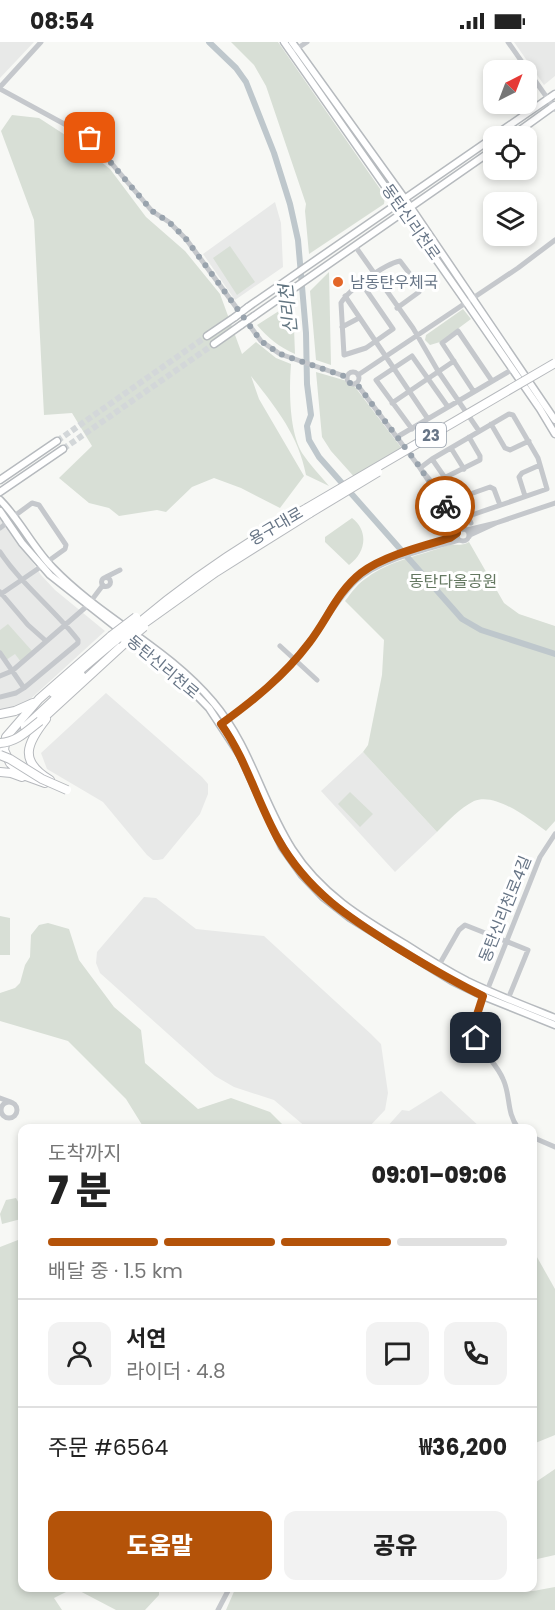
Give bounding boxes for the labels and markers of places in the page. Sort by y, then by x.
pin [64,112,115,163]
place label: 남동탄우체국 [350,271,438,294]
marker: 남동탄우체국 [331,275,345,289]
pin [450,1012,501,1063]

